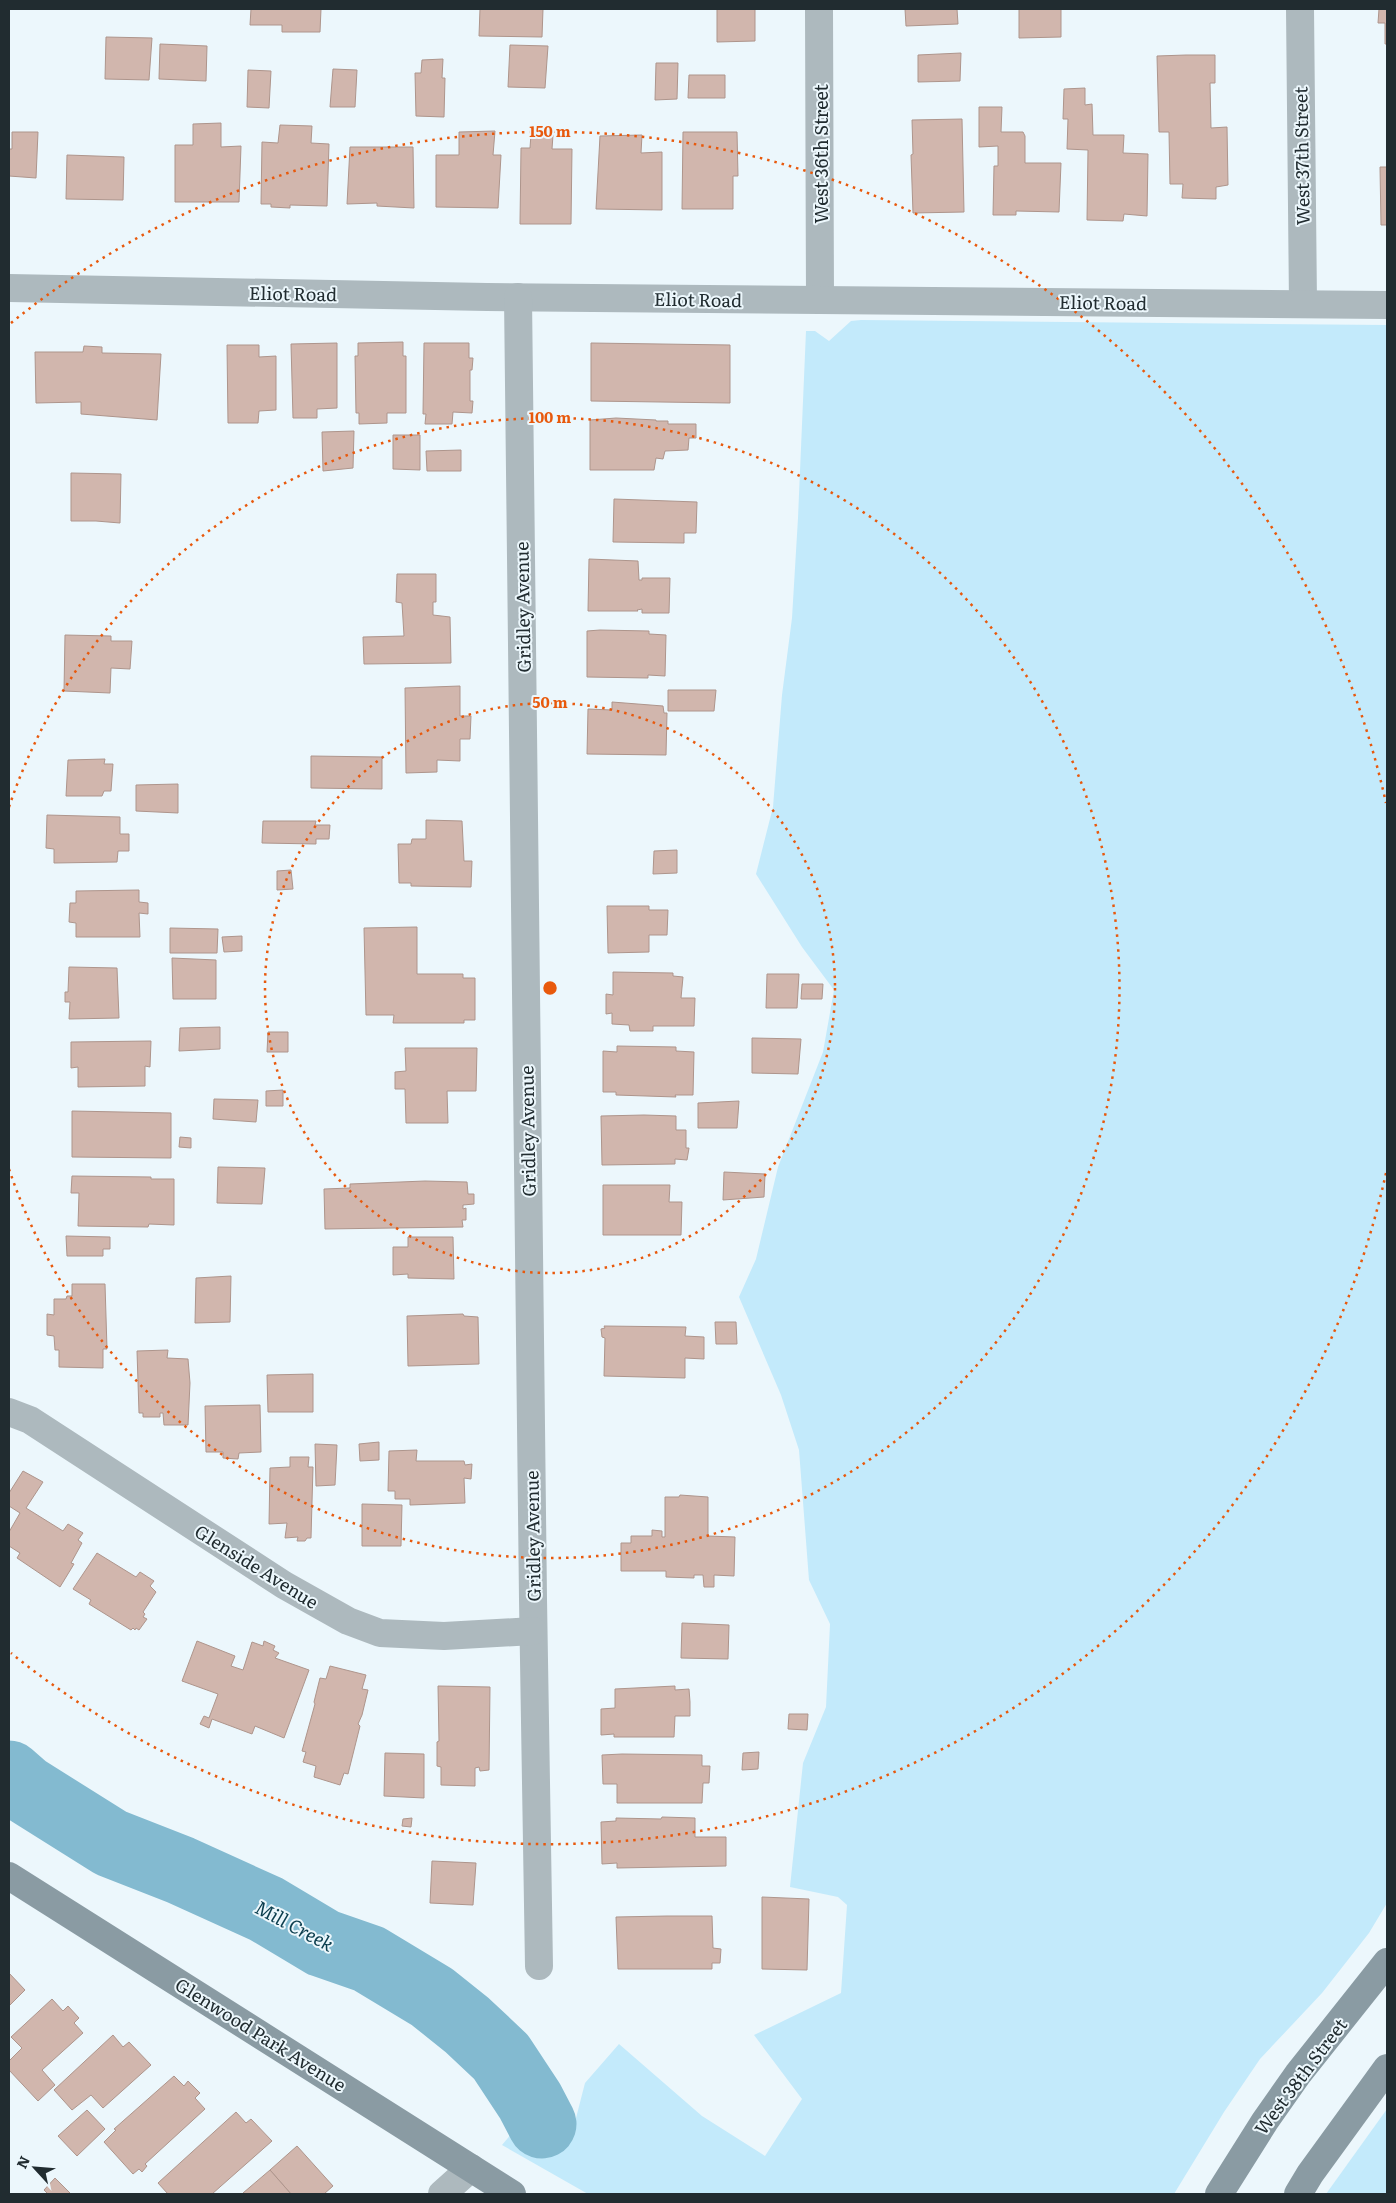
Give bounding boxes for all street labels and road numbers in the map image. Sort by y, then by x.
street label: West 36th Street [807,83,834,224]
street label: West 37th Street [1286,86,1316,226]
street label: Eliot Road [249,279,337,307]
street label: Eliot Road [654,285,742,313]
street label: Eliot Road [1059,288,1147,316]
street label: Gridley Avenue [507,541,537,673]
street label: Gridley Avenue [512,1065,542,1197]
street label: Gridley Avenue [517,1470,547,1602]
street label: Glenside Avenue [190,1517,324,1615]
street label: Glenwood Park Avenue [170,1970,352,2098]
street label: West 38th Street [1247,2011,1353,2140]

